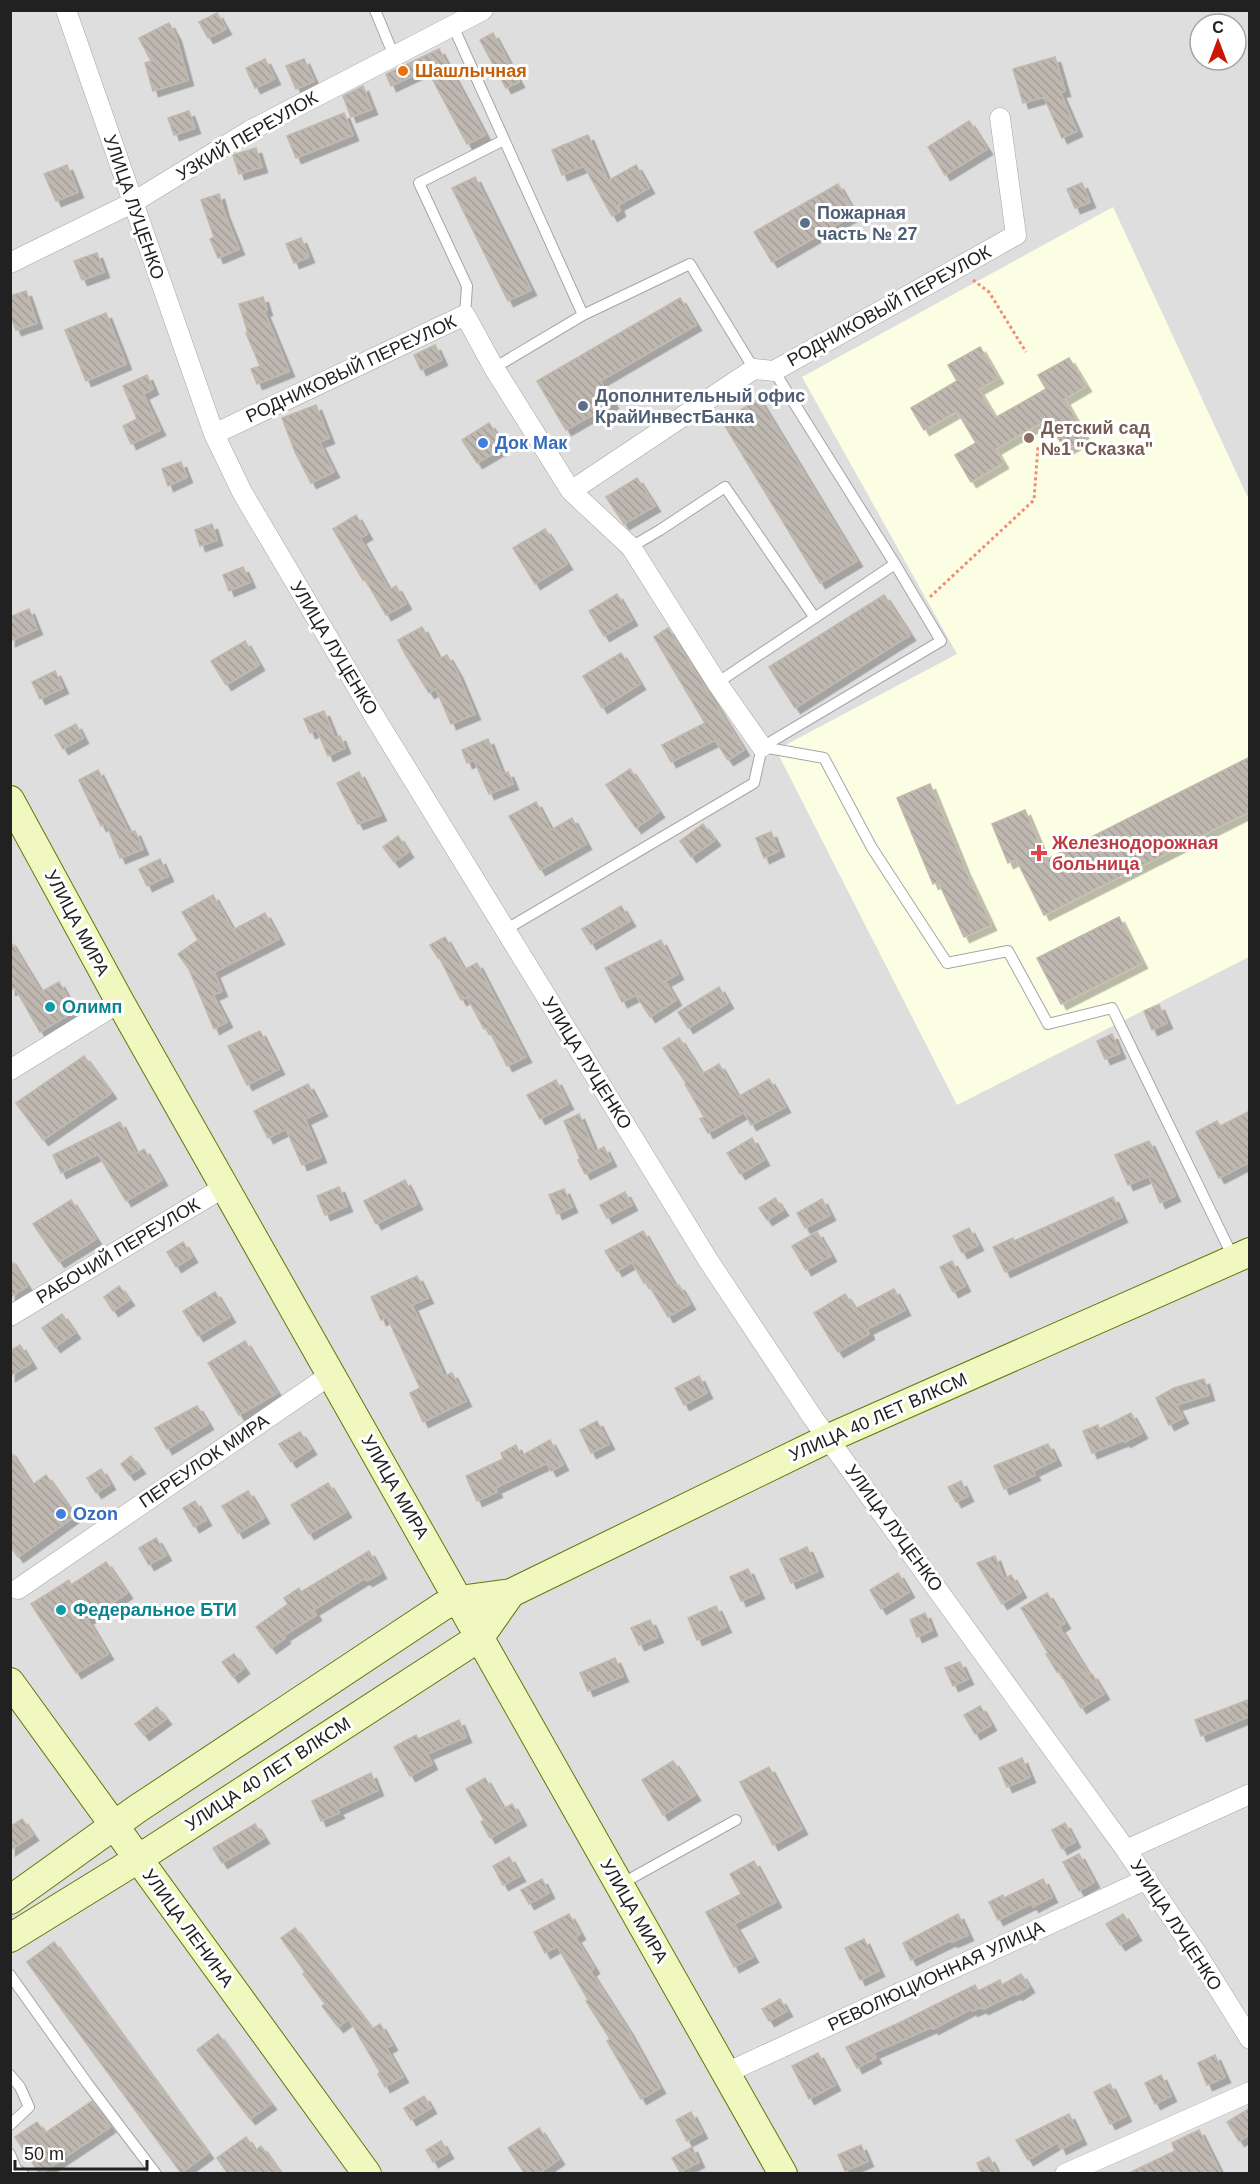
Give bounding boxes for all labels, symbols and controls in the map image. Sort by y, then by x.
north arrow [1188,12,1248,72]
text: С [1212,19,1224,36]
place label: Шашлычная [415,61,527,81]
marker: Шашлычная [396,64,410,78]
street label: УЗКИЙ ПЕРЕУЛОК [172,86,321,185]
street label: УЛИЦА ЛУЦЕНКО [100,132,168,282]
place label: Пожарная часть № 27 [817,203,917,244]
marker: Пожарная часть № 27 [798,216,812,230]
street label: РОДНИКОВЫЙ ПЕРЕУЛОК [783,240,995,370]
street label: РОДНИКОВЫЙ ПЕРЕУЛОК [242,310,460,427]
place label: Дополнительный офис КрайИнвестБанка [595,386,805,427]
marker: Дополнительный офис КрайИнвестБанка [576,399,590,413]
place label: Детский сад №1 "Сказка" [1041,418,1153,459]
marker: Детский сад №1 "Сказка" [1022,431,1036,445]
place label: Док Мак [495,433,568,453]
marker: Док Мак [476,436,490,450]
street label: УЛИЦА ЛУЦЕНКО [286,578,382,718]
place label: Железнодорожная больница [1051,833,1218,874]
marker: Железнодорожная больница [1030,844,1048,862]
street label: УЛИЦА МИРА [41,867,113,979]
street label: УЛИЦА ЛУЦЕНКО [538,993,636,1133]
place label: Олимп [62,997,122,1017]
marker: Олимп [43,1000,57,1014]
street label: РАБОЧИЙ ПЕРЕУЛОК [32,1193,204,1308]
street label: УЛИЦА 40 ЛЕТ ВЛКСМ [786,1369,970,1465]
street label: ПЕРЕУЛОК МИРА [135,1410,273,1512]
street label: УЛИЦА МИРА [357,1431,433,1543]
street label: УЛИЦА ЛУЦЕНКО [841,1461,947,1595]
place label: Ozon [73,1504,118,1524]
marker: Ozon [54,1507,68,1521]
place label: Федеральное БТИ [73,1600,237,1620]
marker: Федеральное БТИ [54,1603,68,1617]
street label: УЛИЦА 40 ЛЕТ ВЛКСМ [182,1713,354,1835]
street label: УЛИЦА МИРА [596,1855,672,1967]
street label: УЛИЦА ЛУЦЕНКО [1126,1856,1226,1994]
street label: УЛИЦА ЛЕНИНА [139,1865,237,1991]
street label: РЕВОЛЮЦИОННАЯ УЛИЦА [825,1917,1047,2035]
scale bar [15,2133,147,2171]
text: 50 m [24,2144,64,2164]

